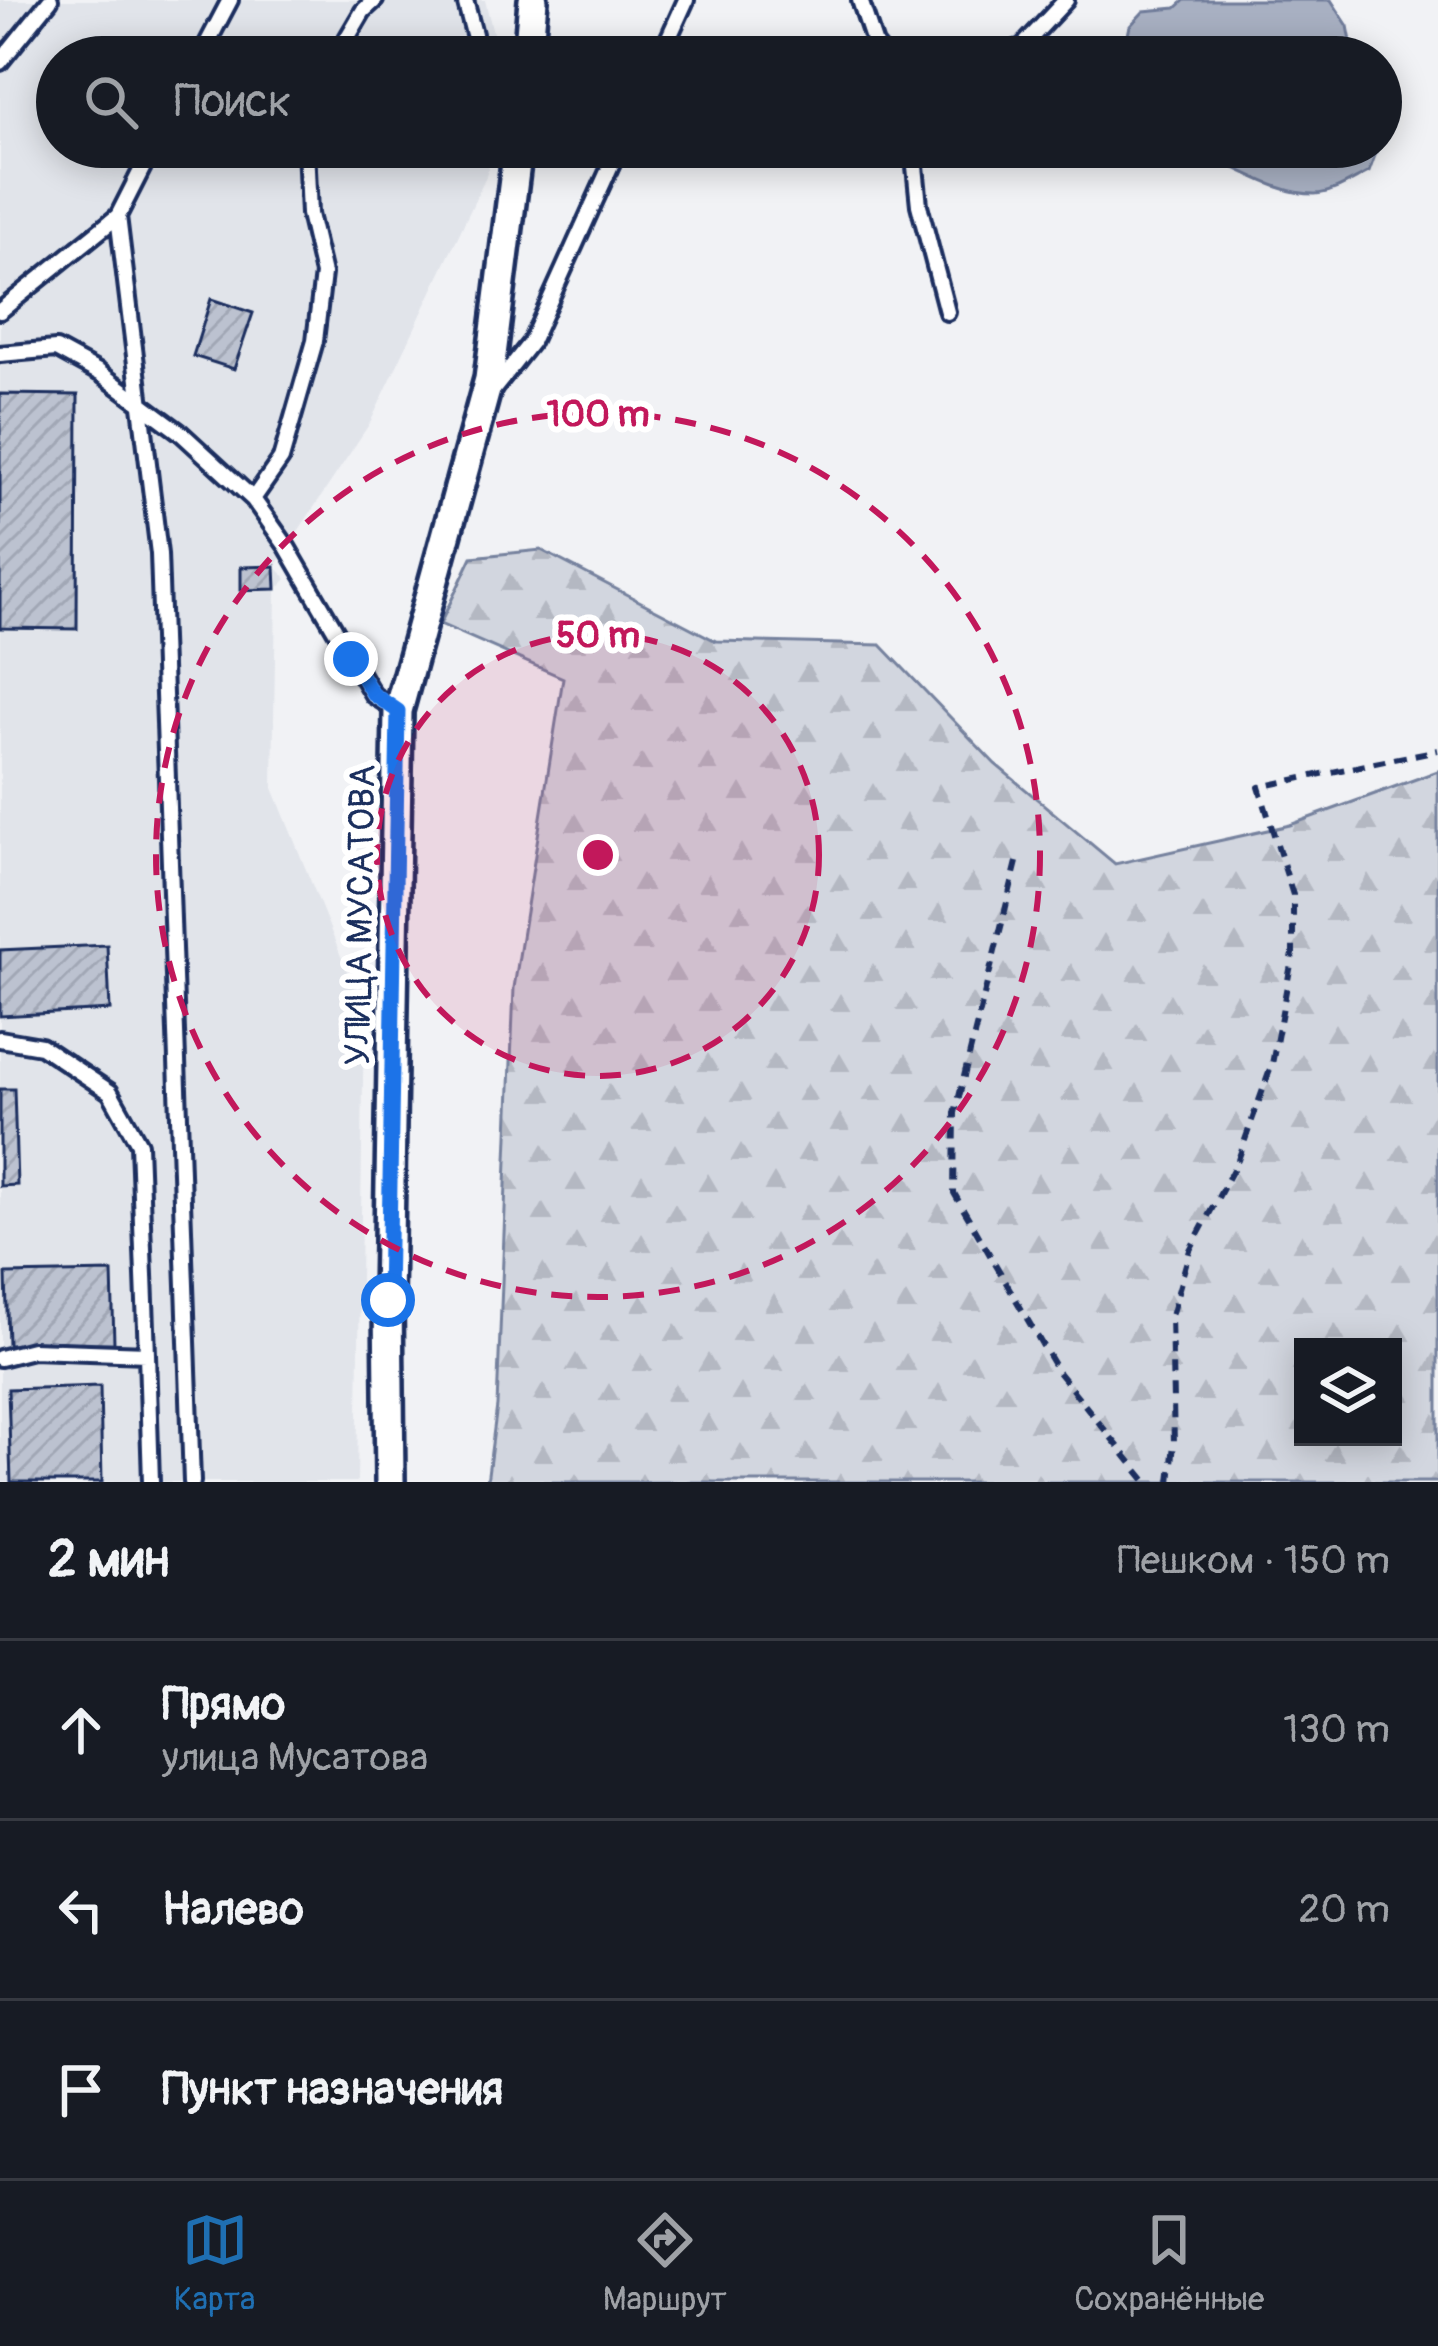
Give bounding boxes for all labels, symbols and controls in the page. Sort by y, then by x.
search box [36,36,1402,168]
icon: search [78,69,144,135]
text: Поиск [174,74,291,130]
text: 100 m [546,392,650,437]
text: 50 m [556,613,640,658]
route end [324,632,378,686]
street label: УЛИЦА МУСАТОВА [335,764,386,1066]
centre of rings [577,834,619,876]
route start [361,1273,415,1327]
map controls [1294,1338,1402,1446]
button: layers [1294,1338,1402,1446]
text: 2 мин [48,1528,169,1592]
text: Пешком · 150 m [1117,1536,1390,1585]
text: Прямо [162,1677,285,1733]
icon: ahead [48,1697,114,1763]
text: 130 m [1283,1705,1390,1754]
text: улица Мусатова [162,1733,428,1782]
icon: left [48,1877,114,1943]
text: Налево [162,1882,304,1938]
text: 20 m [1298,1885,1390,1934]
icon: arrive [48,2057,114,2123]
text: Пункт назначения [162,2062,503,2118]
tab: Карта [174,2207,255,2320]
tab: Маршрут [603,2207,727,2320]
tab: Сохранённые [1074,2207,1264,2320]

